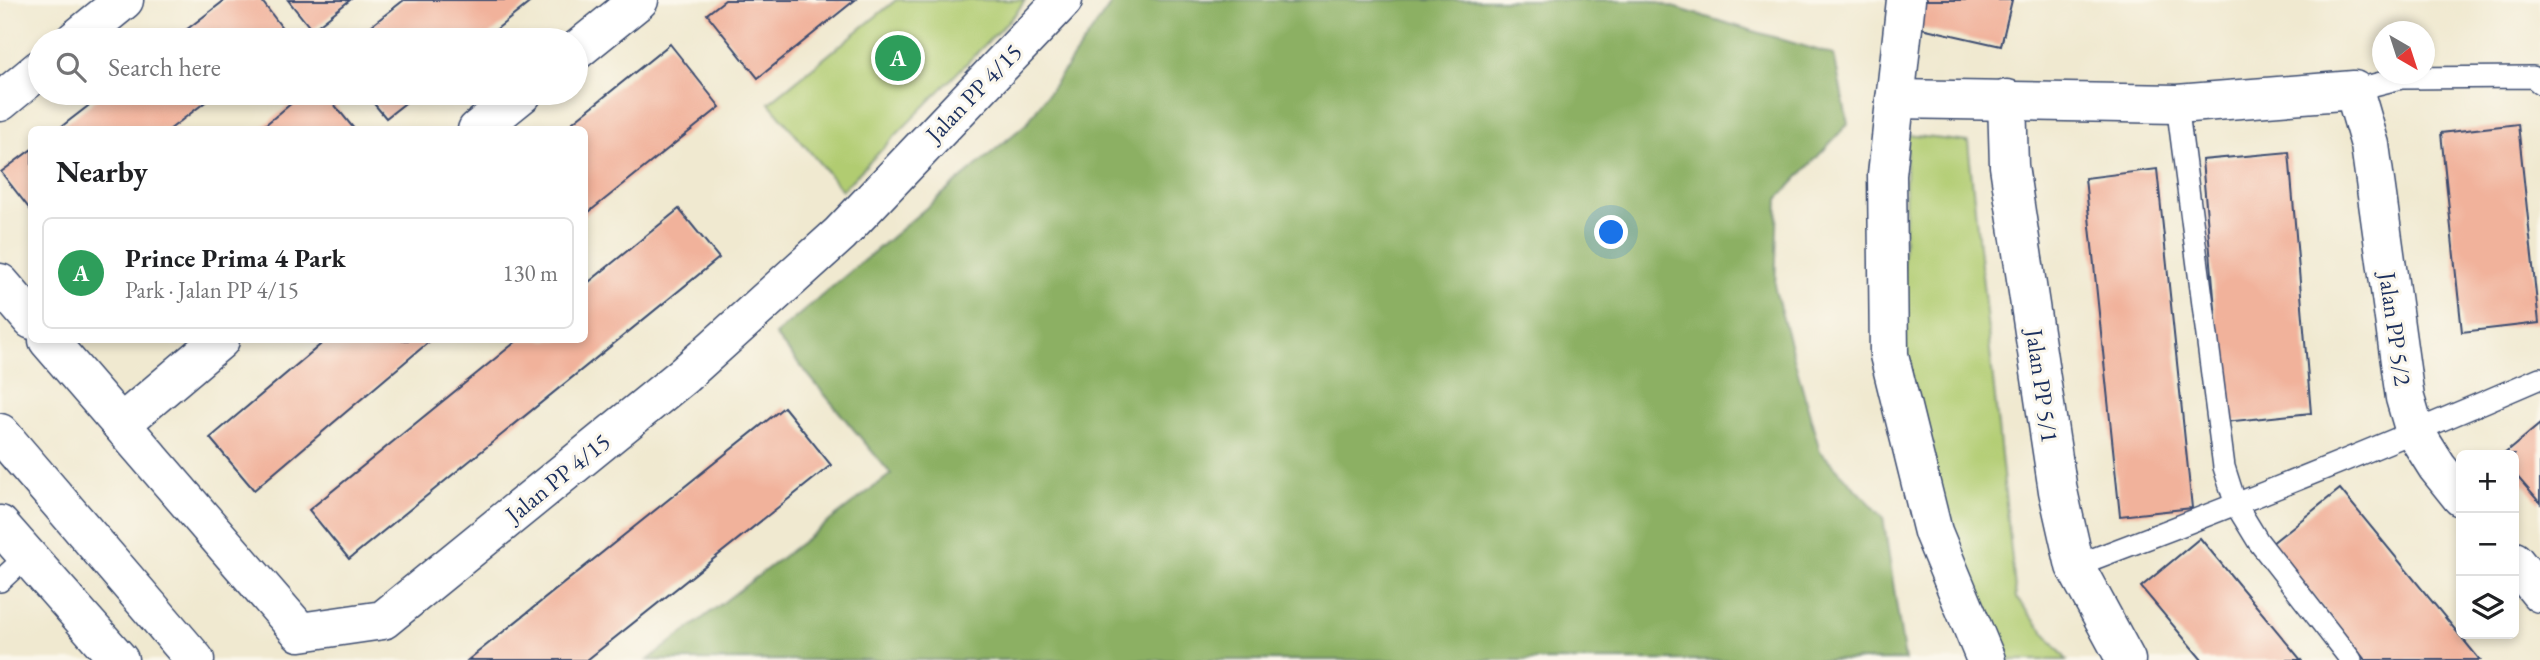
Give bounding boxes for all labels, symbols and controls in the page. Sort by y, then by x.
north arrow [2372,21,2435,84]
search box [28,28,588,105]
pin: A [875,32,921,84]
street label: Jalan PP 4/15 [917,37,1029,150]
icon: search [52,48,90,86]
text: Search here [108,50,221,84]
text: Nearby [56,152,148,191]
your location [1594,215,1628,249]
text: Prince Prima 4 Park [125,241,346,275]
text: A [73,258,89,288]
text: 130 m [502,258,558,288]
street label: Jalan PP 5/2 [2372,268,2419,388]
text: Park · Jalan PP 4/15 [125,275,299,305]
street label: Jalan PP 5/1 [2019,325,2066,445]
street label: Jalan PP 4/15 [497,426,616,531]
map controls [2456,450,2519,639]
button: + [2456,450,2519,513]
button: − [2456,513,2519,576]
button: layers [2456,576,2519,639]

